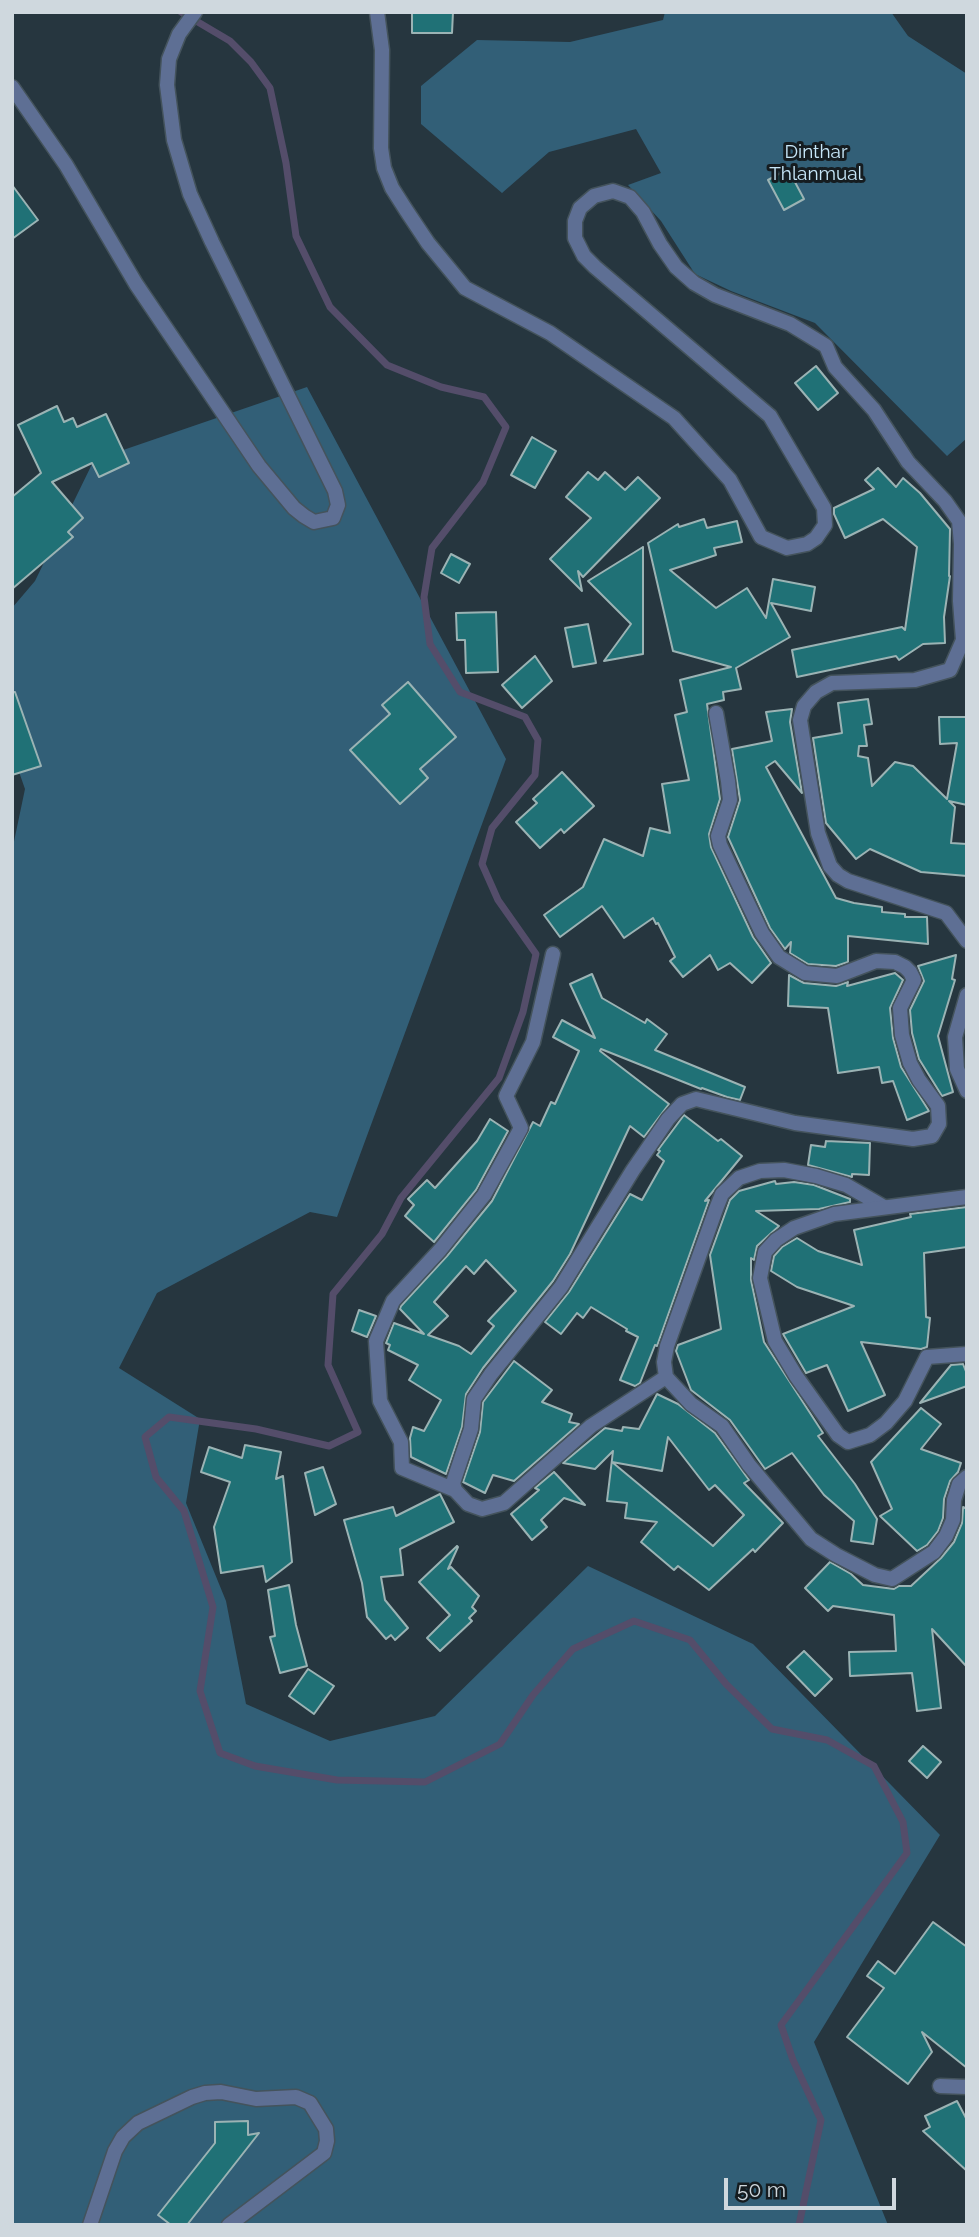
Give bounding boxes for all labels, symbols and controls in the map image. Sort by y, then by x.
park label: Dinthar Thlanmual [769,141,863,185]
scale bar [727,2164,898,2208]
text: 50 m [737,2177,786,2202]

